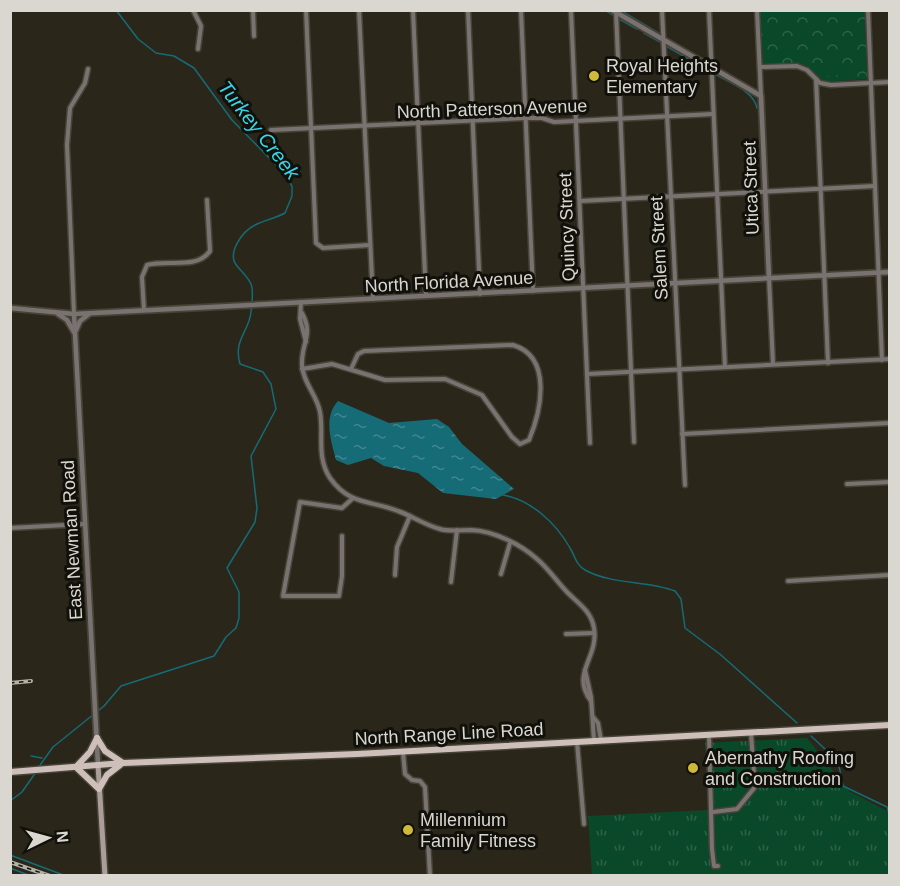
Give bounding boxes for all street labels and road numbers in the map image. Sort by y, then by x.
street label: North Patterson Avenue [396,96,588,122]
street label: Utica Street [739,141,763,235]
street label: Quincy Street [555,172,579,282]
street label: Salem Street [646,196,672,300]
street label: North Florida Avenue [364,268,534,296]
street label: East Newman Road [58,460,86,620]
street label: North Range Line Road [354,719,544,749]

